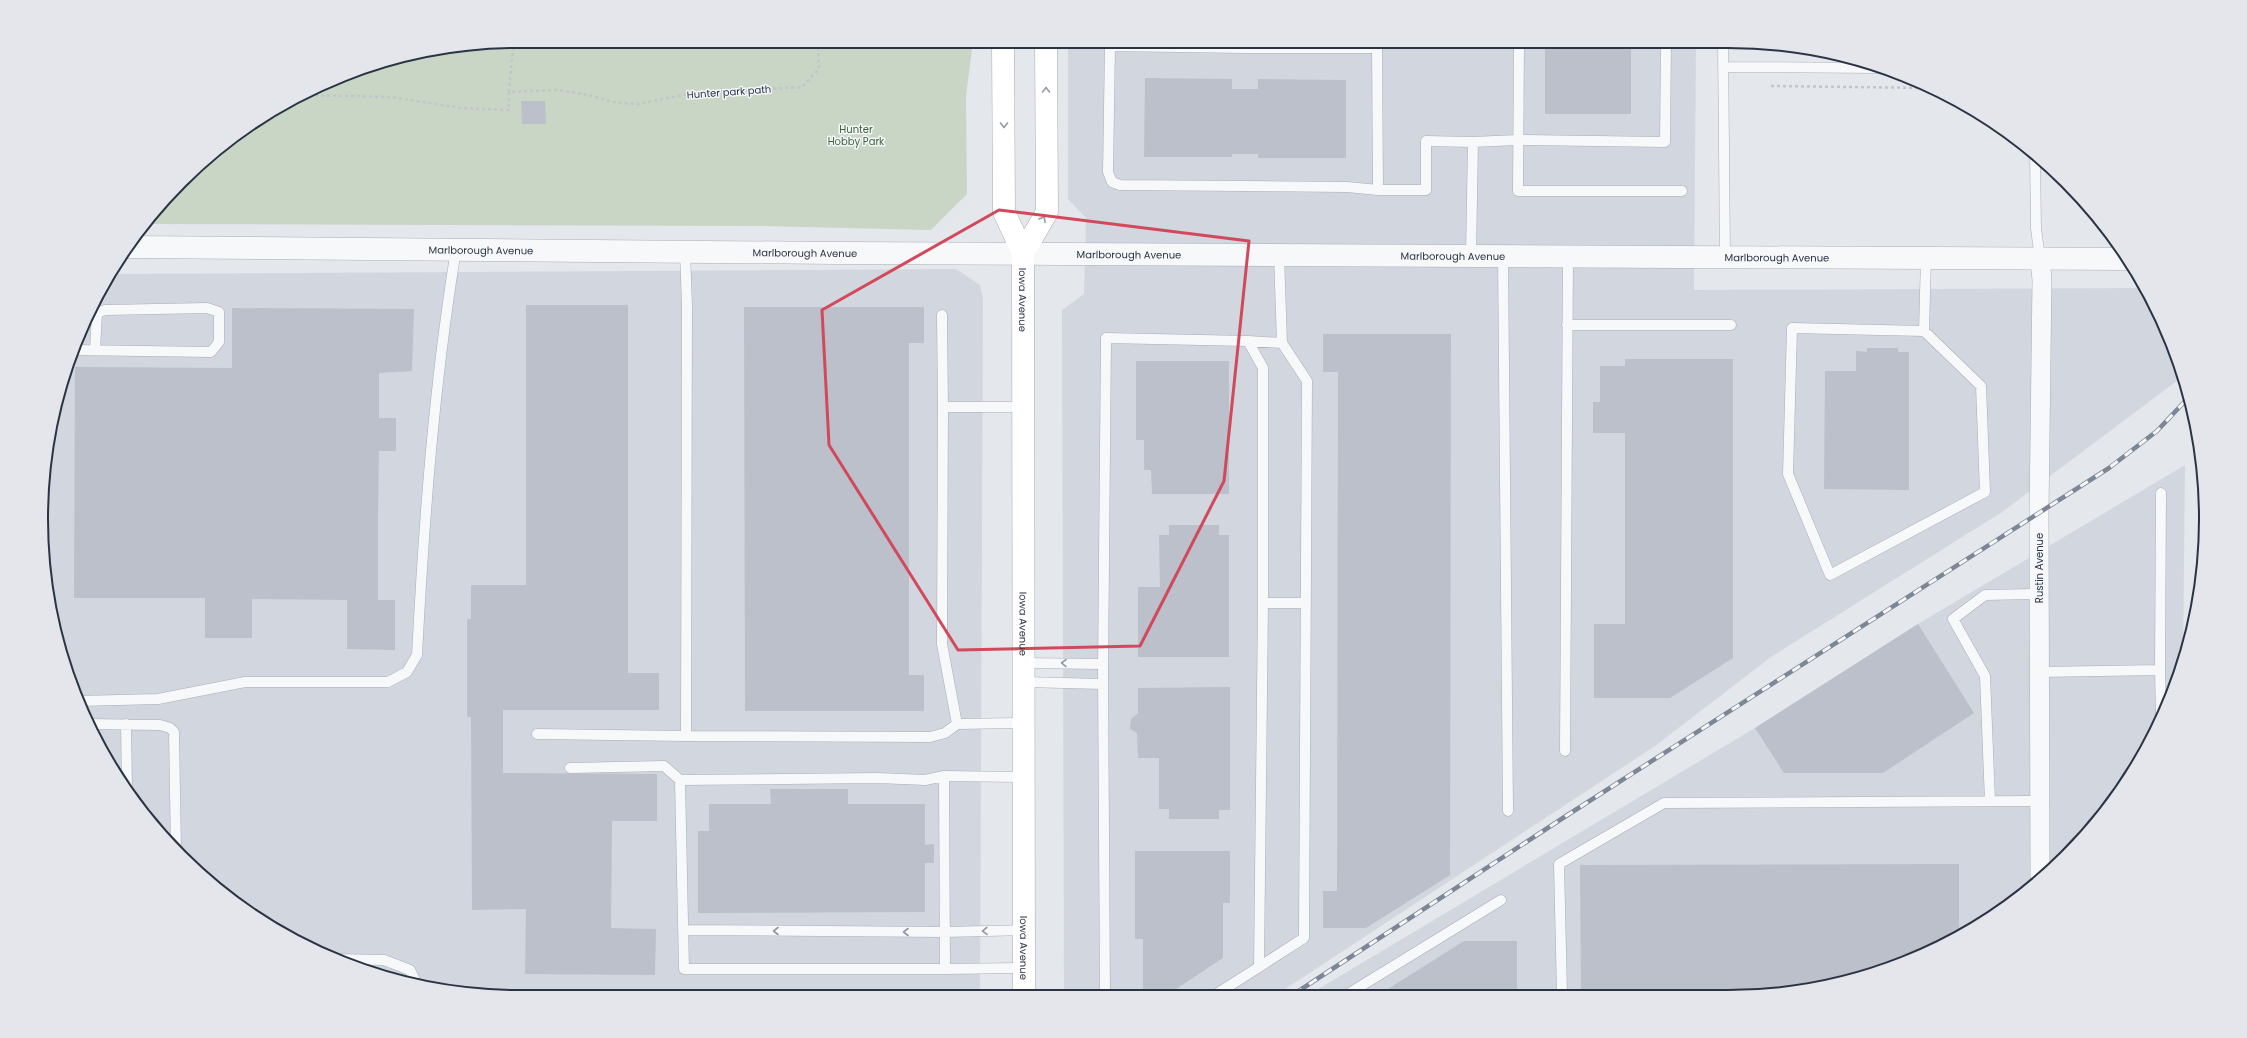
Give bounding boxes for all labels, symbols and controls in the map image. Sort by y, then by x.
street label: Hunter park path [686,82,772,102]
one-way arrow [1042,87,1050,93]
park label: Hunter Hobby Park [828,122,885,149]
one-way arrow [1000,122,1008,128]
one-way arrow [1038,216,1045,223]
street label: Marlborough Avenue [429,242,533,258]
street label: Marlborough Avenue [753,245,857,261]
street label: Marlborough Avenue [1077,247,1181,262]
street label: Marlborough Avenue [1401,248,1505,264]
street label: Marlborough Avenue [1725,250,1829,265]
street label: Iowa Avenue [1016,268,1031,332]
street label: Rustin Avenue [2032,533,2047,603]
street label: Iowa Avenue [1016,592,1031,656]
one-way arrow [1061,659,1067,667]
street label: Iowa Avenue [1016,916,1031,980]
one-way arrow [773,927,779,935]
one-way arrow [982,927,988,935]
one-way arrow [903,928,909,936]

